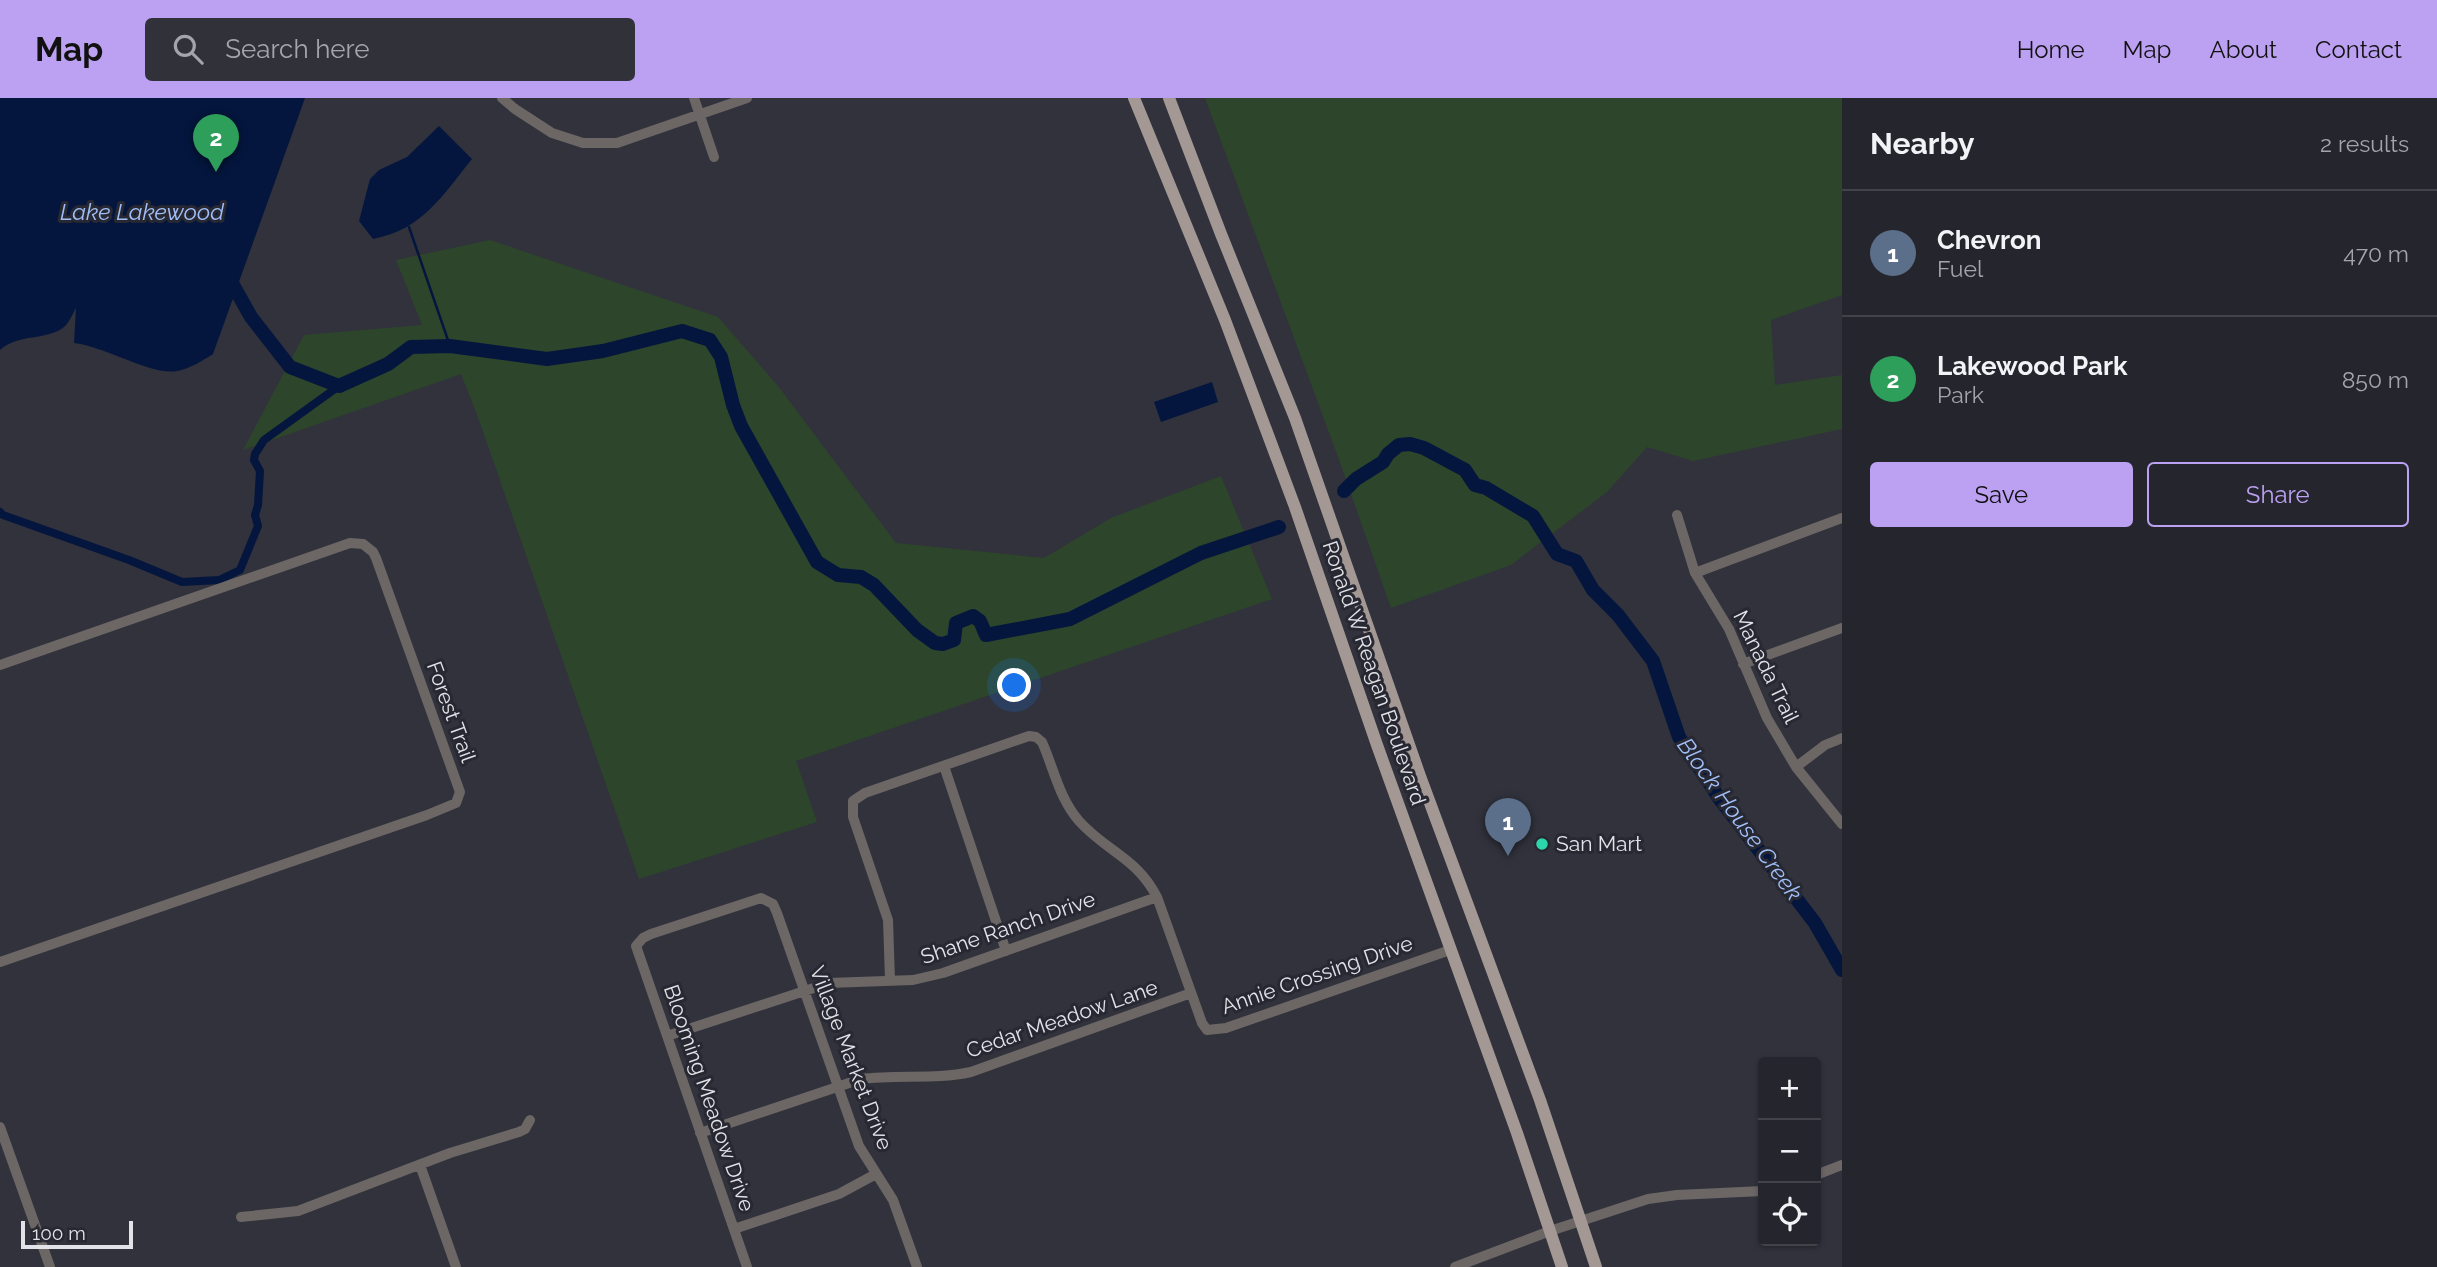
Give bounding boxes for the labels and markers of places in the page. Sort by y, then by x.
pin: 2 [193,114,239,172]
pin: 1 [1485,798,1531,856]
place label: San Mart [1556,831,1642,856]
marker: San Mart [1534,836,1550,852]

